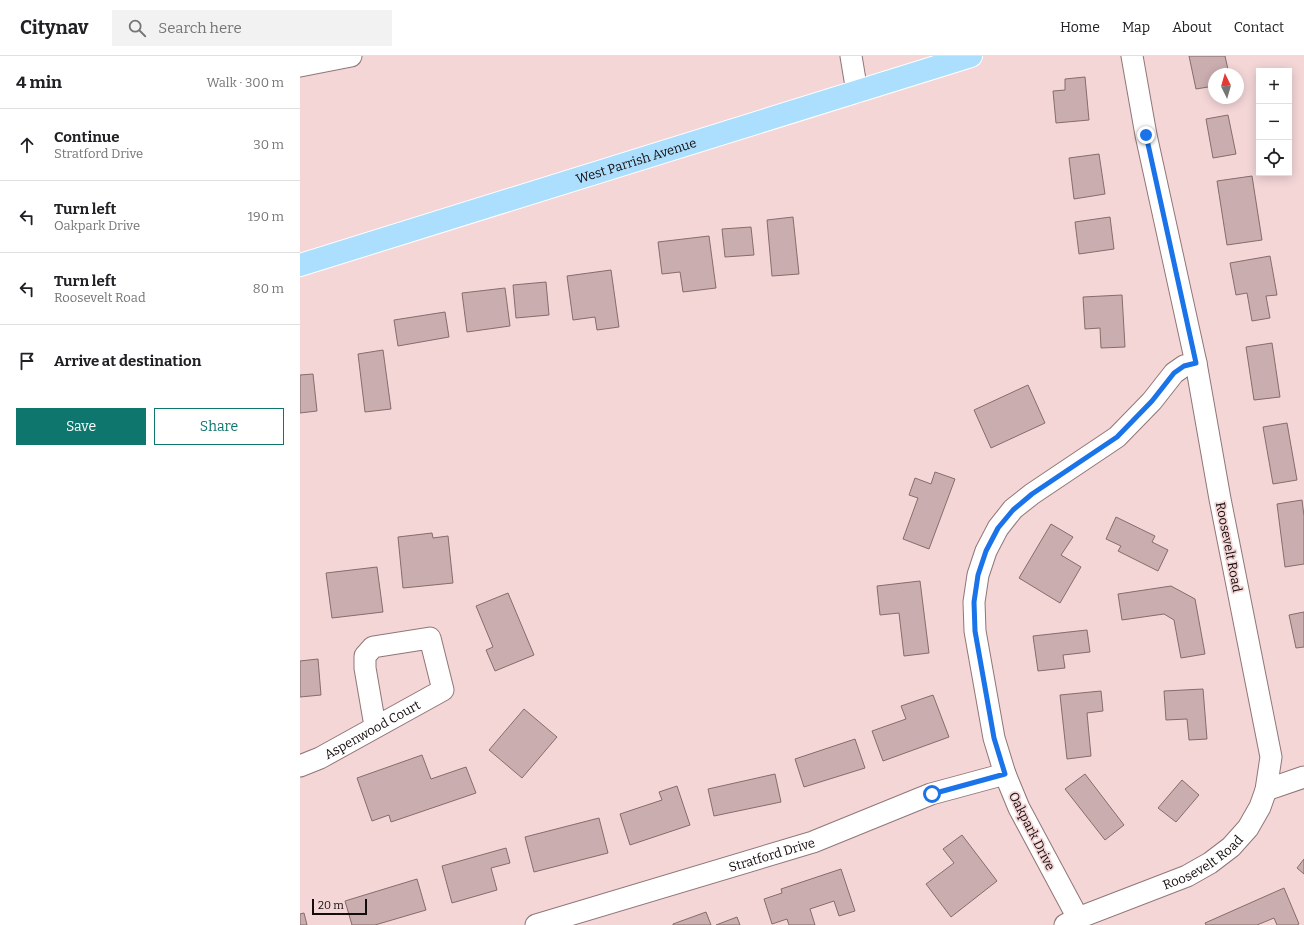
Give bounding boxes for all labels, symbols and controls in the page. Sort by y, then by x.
search box [112,10,392,46]
text: Citynav [20,16,88,39]
icon: search [126,17,148,39]
text: Search here [158,19,242,37]
text: Home [1060,19,1100,36]
text: Map [1122,19,1150,36]
text: About [1172,19,1212,36]
text: Contact [1234,19,1284,36]
north arrow [1208,68,1244,104]
map controls [1256,68,1292,176]
button: + [1256,68,1292,104]
text: 4 min [16,72,62,93]
text: Walk · 300 m [207,75,284,90]
button: − [1256,104,1292,140]
route end [1137,126,1155,144]
text: Continue [54,128,120,146]
icon: ahead [16,134,38,156]
street label: West Parrish Avenue [574,135,698,186]
text: 30 m [253,137,284,152]
button: locate [1256,140,1292,176]
text: Stratford Drive [54,146,143,161]
text: Turn left [54,200,116,218]
icon: left [16,206,38,228]
text: 190 m [248,209,284,224]
text: Oakpark Drive [54,218,140,233]
text: Turn left [54,272,116,290]
icon: left [16,278,38,300]
text: 80 m [253,281,284,296]
text: Roosevelt Road [54,290,146,305]
icon: arrive [16,350,38,372]
text: Arrive at destination [54,352,201,370]
button: Save [16,408,146,445]
button: Share [154,408,284,445]
street label: Roosevelt Road [1213,501,1245,594]
street label: Aspenwood Court [321,697,423,762]
route start [923,785,941,803]
street label: Oakpark Drive [1006,789,1058,873]
street label: Roosevelt Road [1161,832,1246,892]
street label: Stratford Drive [727,834,817,874]
scale bar [312,897,367,916]
text: 20 m [318,899,344,912]

